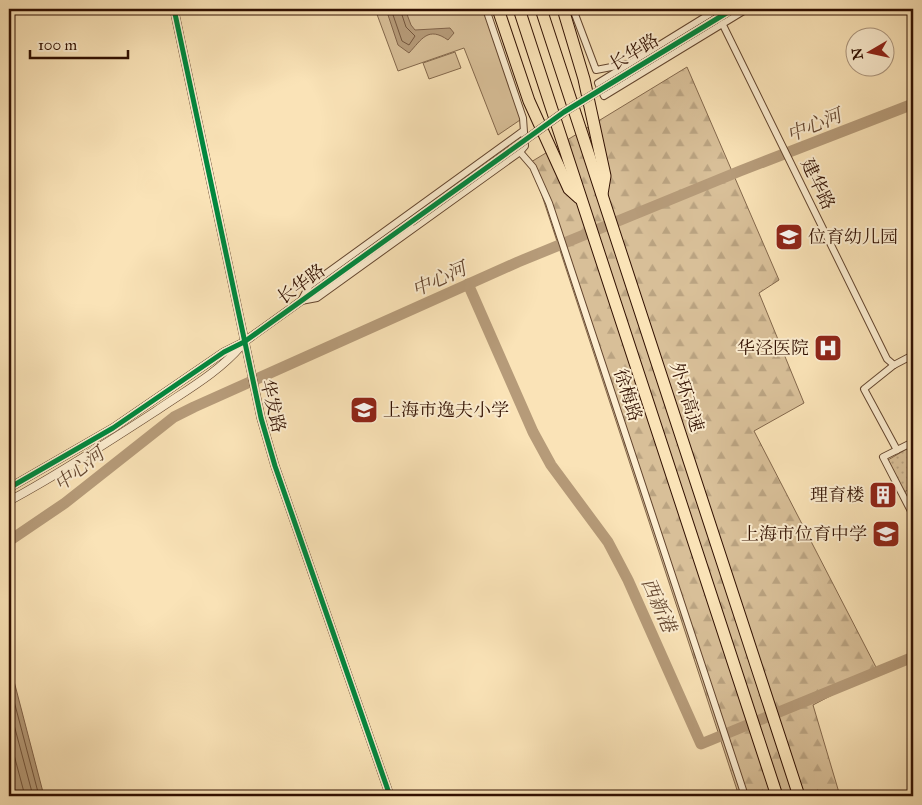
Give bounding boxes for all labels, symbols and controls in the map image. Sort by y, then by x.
scale bar [30,28,128,60]
north arrow [844,28,894,78]
street label: 长华路 [605,29,663,75]
text: 100 m [38,36,78,54]
text: N [848,47,867,61]
water label: 中心河 [783,103,848,146]
street label: 建华路 [796,155,840,213]
school or university icon: 位育幼儿园 [774,222,804,252]
place label: 位育幼儿园 [808,226,898,248]
water label: 中心河 [408,256,472,301]
street label: 长华路 [273,259,329,309]
hospital icon: 华泾医院 [813,333,843,363]
place label: 华泾医院 [737,337,809,359]
street label: 外环高速 [665,359,709,435]
street label: 徐梅路 [609,366,647,424]
street label: 华发路 [256,377,290,435]
school or university icon: 上海市逸夫小学 [349,395,379,425]
place label: 上海市逸夫小学 [383,399,509,421]
water label: 中心河 [49,441,111,496]
building icon: 理育楼 [868,480,898,510]
place label: 理育楼 [810,484,864,506]
school or university icon: 上海市位育中学 [871,519,901,549]
place label: 上海市位育中学 [741,523,867,545]
water label: 西新港 [637,574,682,638]

